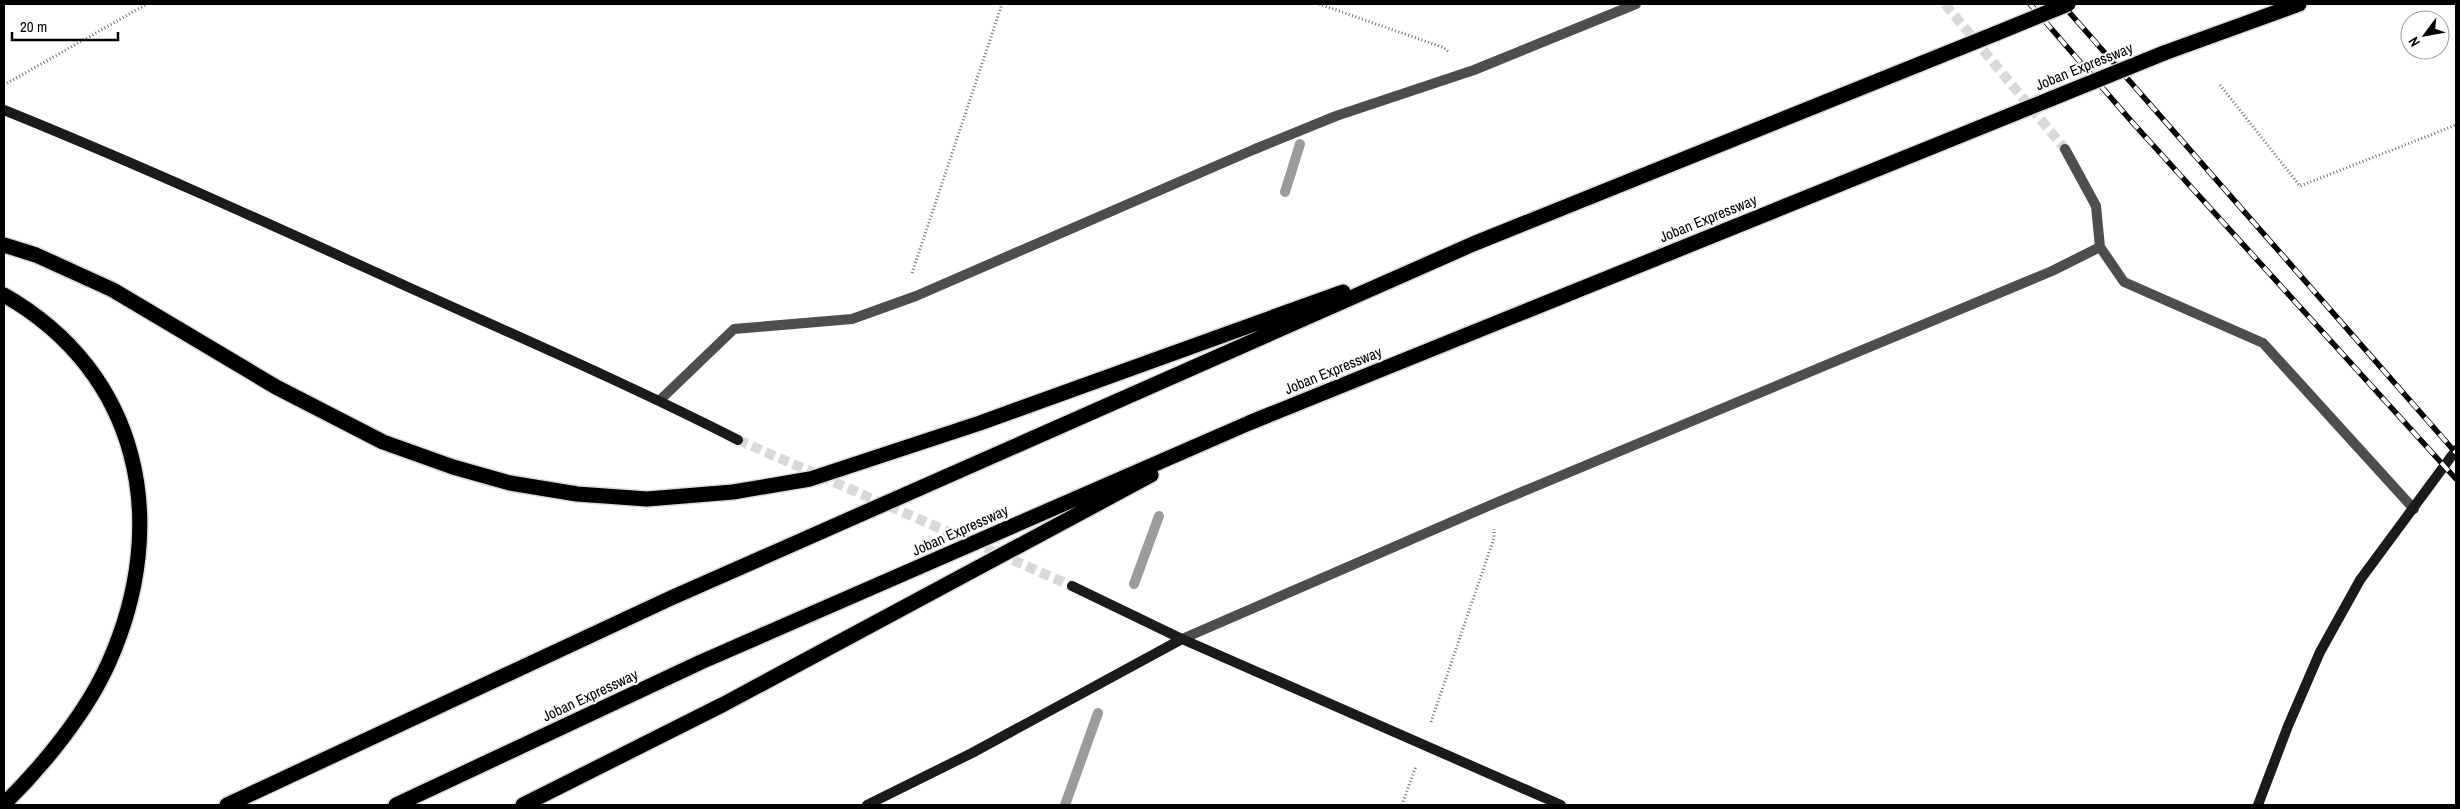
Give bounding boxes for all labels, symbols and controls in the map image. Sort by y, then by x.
scale bar [12,10,119,42]
north arrow [2400,10,2450,60]
text: 20 m [20,16,47,37]
text: N [2404,34,2424,50]
street label: Joban Expressway [2032,37,2137,95]
street label: Joban Expressway [1656,189,1761,247]
street label: Joban Expressway [1281,341,1386,399]
street label: Joban Expressway [909,499,1012,561]
street label: Joban Expressway [539,663,642,726]

